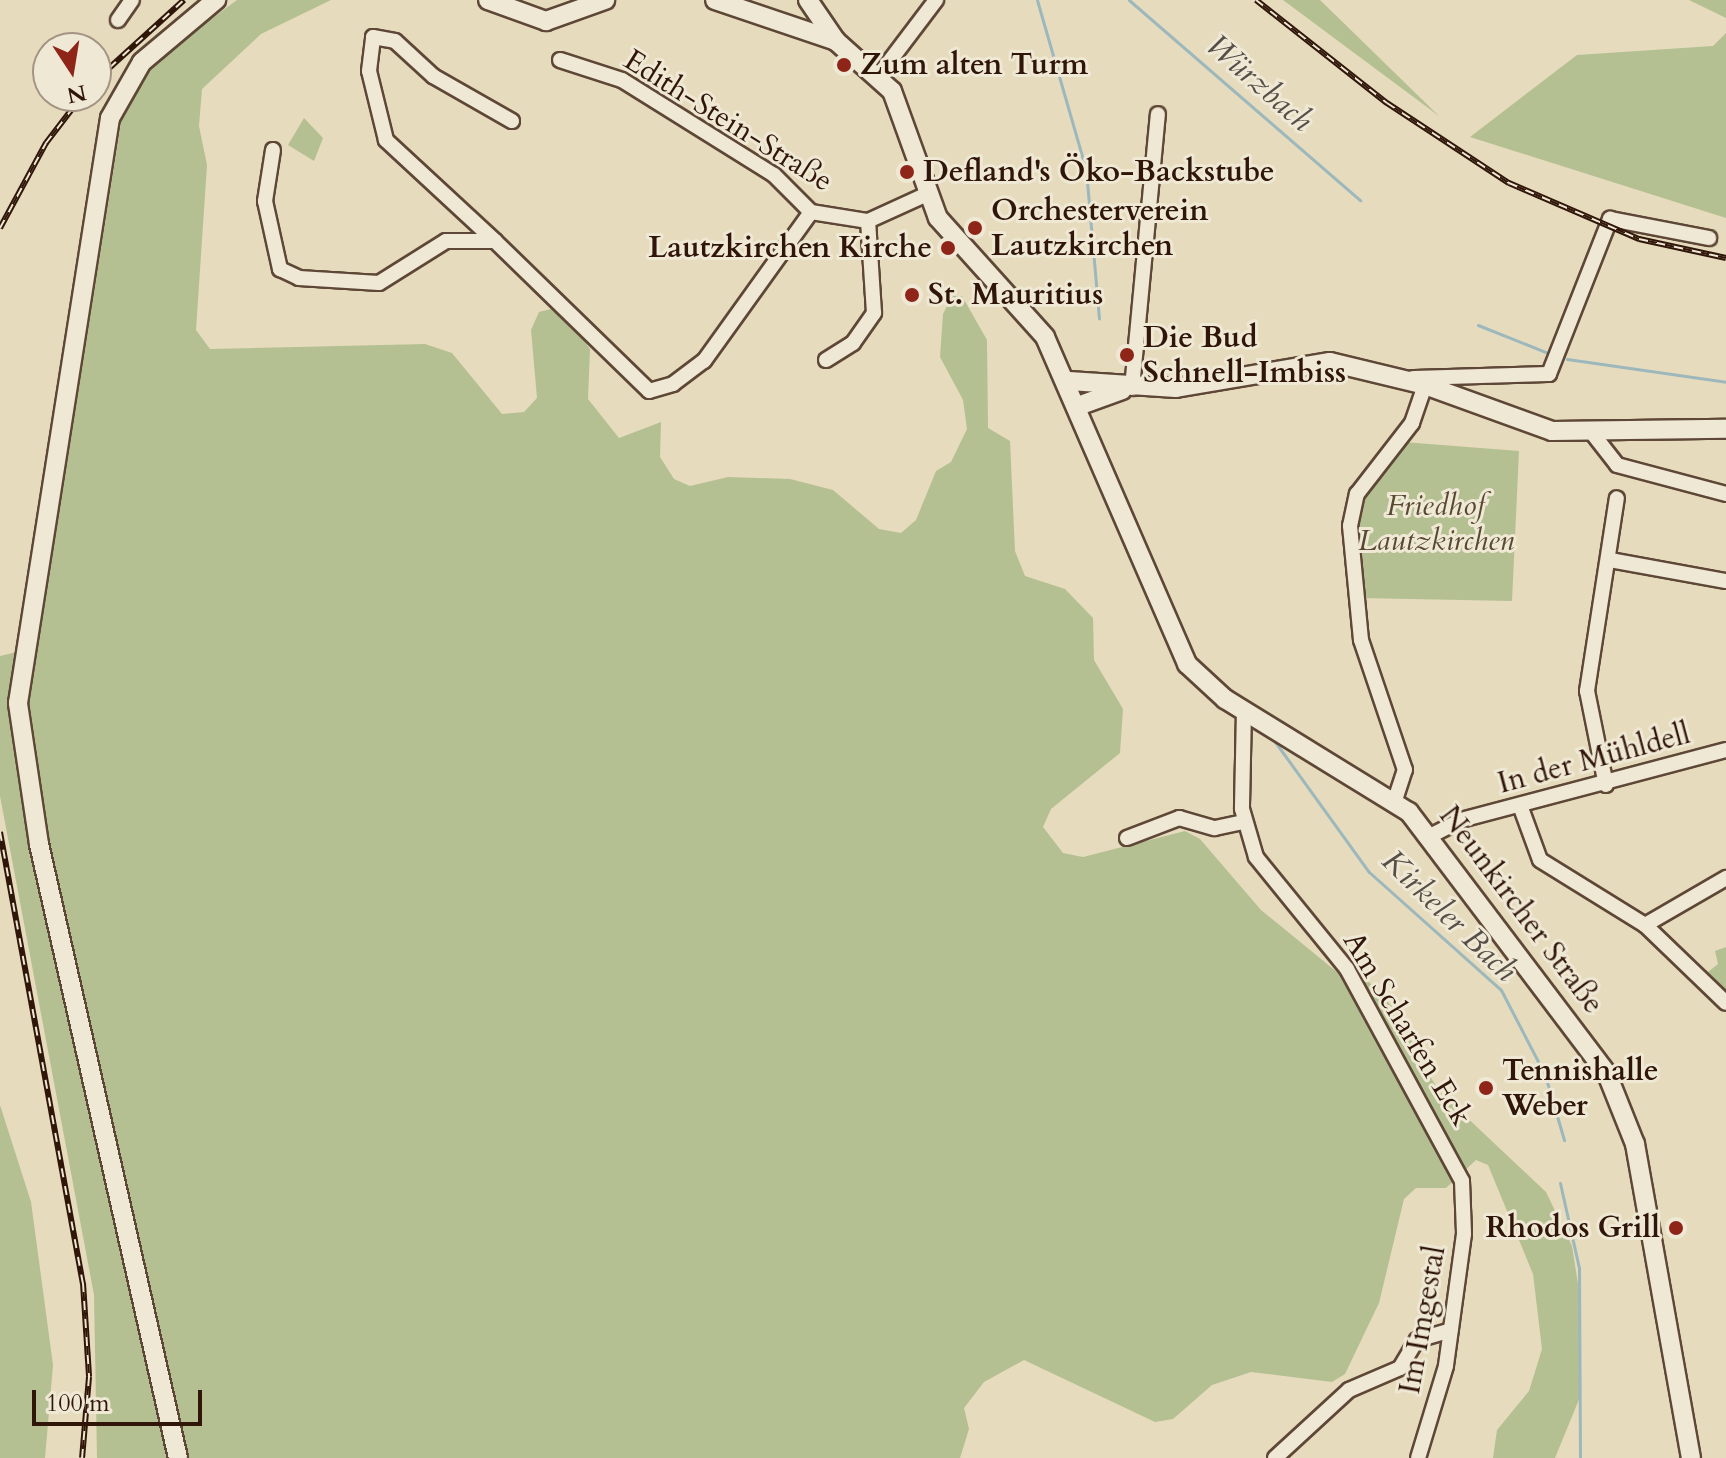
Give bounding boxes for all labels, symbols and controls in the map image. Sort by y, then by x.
water label: Würzbach [1198,26,1320,140]
north arrow [32,32,112,112]
street label: Edith-Stein-Straße [617,42,839,200]
place label: Zum alten Turm [860,47,1088,83]
marker: Zum alten Turm [835,56,853,74]
text: N [64,77,89,110]
place label: Defland's Öko-Backstube [923,154,1275,190]
marker: Defland's Öko-Backstube [898,163,916,181]
place label: Orchesterverein Lautzkirchen [991,193,1208,264]
marker: Orchesterverein Lautzkirchen [966,219,984,237]
place label: Lautzkirchen Kirche [648,230,932,266]
marker: Lautzkirchen Kirche [939,239,957,257]
place label: St. Mauritius [928,277,1103,313]
marker: St. Mauritius [903,286,921,304]
place label: Die Bud Schnell-Imbiss [1143,320,1346,390]
marker: Die Bud Schnell-Imbiss [1118,346,1136,364]
park label: Friedhof Lautzkirchen [1358,488,1514,558]
street label: In der Mühldell [1494,716,1694,802]
street label: Neunkircher Straße [1431,799,1611,1021]
water label: Kirkeler Bach [1373,842,1525,990]
street label: Am Scharfen Eck [1335,925,1479,1133]
place label: Tennishalle Weber [1502,1053,1659,1124]
marker: Tennishalle Weber [1477,1079,1495,1097]
place label: Rhodos Grill [1486,1210,1660,1246]
marker: Rhodos Grill [1667,1219,1685,1237]
street label: Im Imgestal [1392,1243,1454,1397]
scale bar [36,1374,206,1424]
text: 100 m [46,1387,110,1420]

